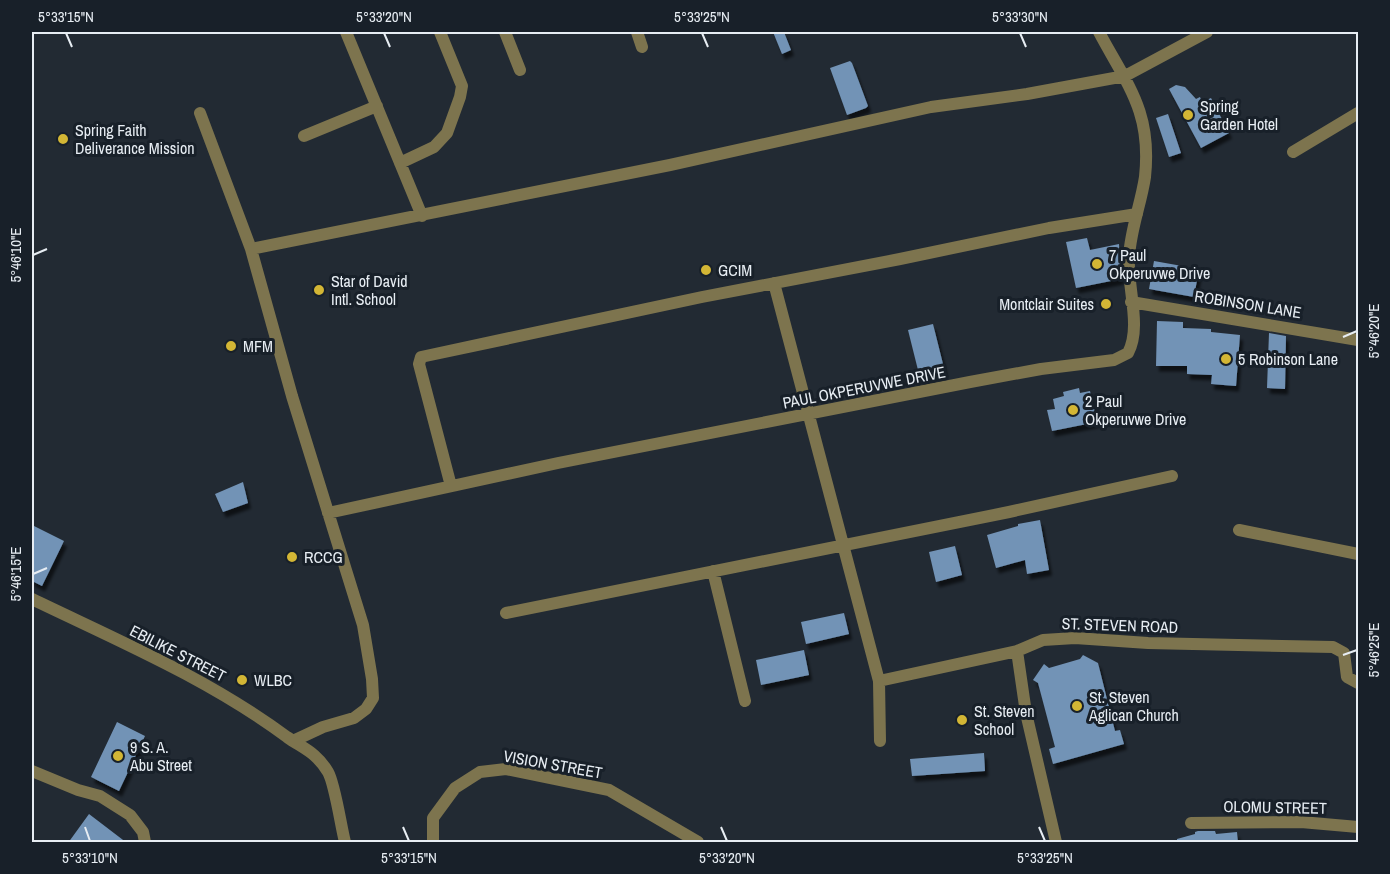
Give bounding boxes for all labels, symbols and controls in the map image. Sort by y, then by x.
text: 5°33'15"N [38,6,94,27]
text: 5°33'20"N [356,6,412,27]
text: 5°33'25"N [674,6,730,27]
text: 5°33'30"N [992,6,1048,27]
place label: Spring Garden Hotel [1200,95,1278,135]
marker: Spring Garden Hotel [1181,108,1195,122]
place label: Spring Faith Deliverance Mission [75,119,195,159]
marker: Spring Faith Deliverance Mission [56,132,70,146]
text: 5°46'10"E [5,227,26,283]
place label: 7 Paul Okperuvwe Drive [1109,244,1210,284]
marker: 7 Paul Okperuvwe Drive [1090,257,1104,271]
place label: GCIM [718,259,752,281]
marker: GCIM [699,263,713,277]
place label: Star of David Intl. School [331,270,408,310]
marker: Star of David Intl. School [312,283,326,297]
street label: ROBINSON LANE [1193,285,1303,323]
place label: Montclair Suites [999,293,1094,315]
marker: Montclair Suites [1099,297,1113,311]
text: 5°46'20"E [1363,303,1384,359]
place label: MFM [243,335,273,357]
marker: MFM [224,339,238,353]
place label: 5 Robinson Lane [1238,348,1338,370]
marker: 5 Robinson Lane [1219,352,1233,366]
street label: PAUL OKPERUVWE DRIVE [781,360,947,414]
place label: 2 Paul Okperuvwe Drive [1085,390,1186,430]
marker: 2 Paul Okperuvwe Drive [1066,403,1080,417]
text: 5°46'15"E [5,546,26,602]
place label: RCCG [304,546,343,568]
marker: RCCG [285,550,299,564]
street label: ST. STEVEN ROAD [1061,612,1179,638]
street label: EBILIKE STREET [126,619,230,687]
text: 5°46'25"E [1363,622,1384,678]
place label: WLBC [254,669,292,691]
marker: WLBC [235,673,249,687]
place label: St. Steven Aglican Church [1088,686,1179,726]
marker: St. Steven Aglican Church [1070,699,1084,713]
place label: St. Steven School [974,700,1035,740]
marker: St. Steven School [955,713,969,727]
place label: 9 S. A. Abu Street [129,736,192,776]
street label: VISION STREET [502,744,604,784]
marker: 9 S. A. Abu Street [111,749,125,763]
street label: OLOMU STREET [1223,795,1327,819]
text: 5°33'10"N [62,847,118,868]
text: 5°33'15"N [381,847,437,868]
text: 5°33'20"N [699,847,755,868]
text: 5°33'25"N [1017,847,1073,868]

